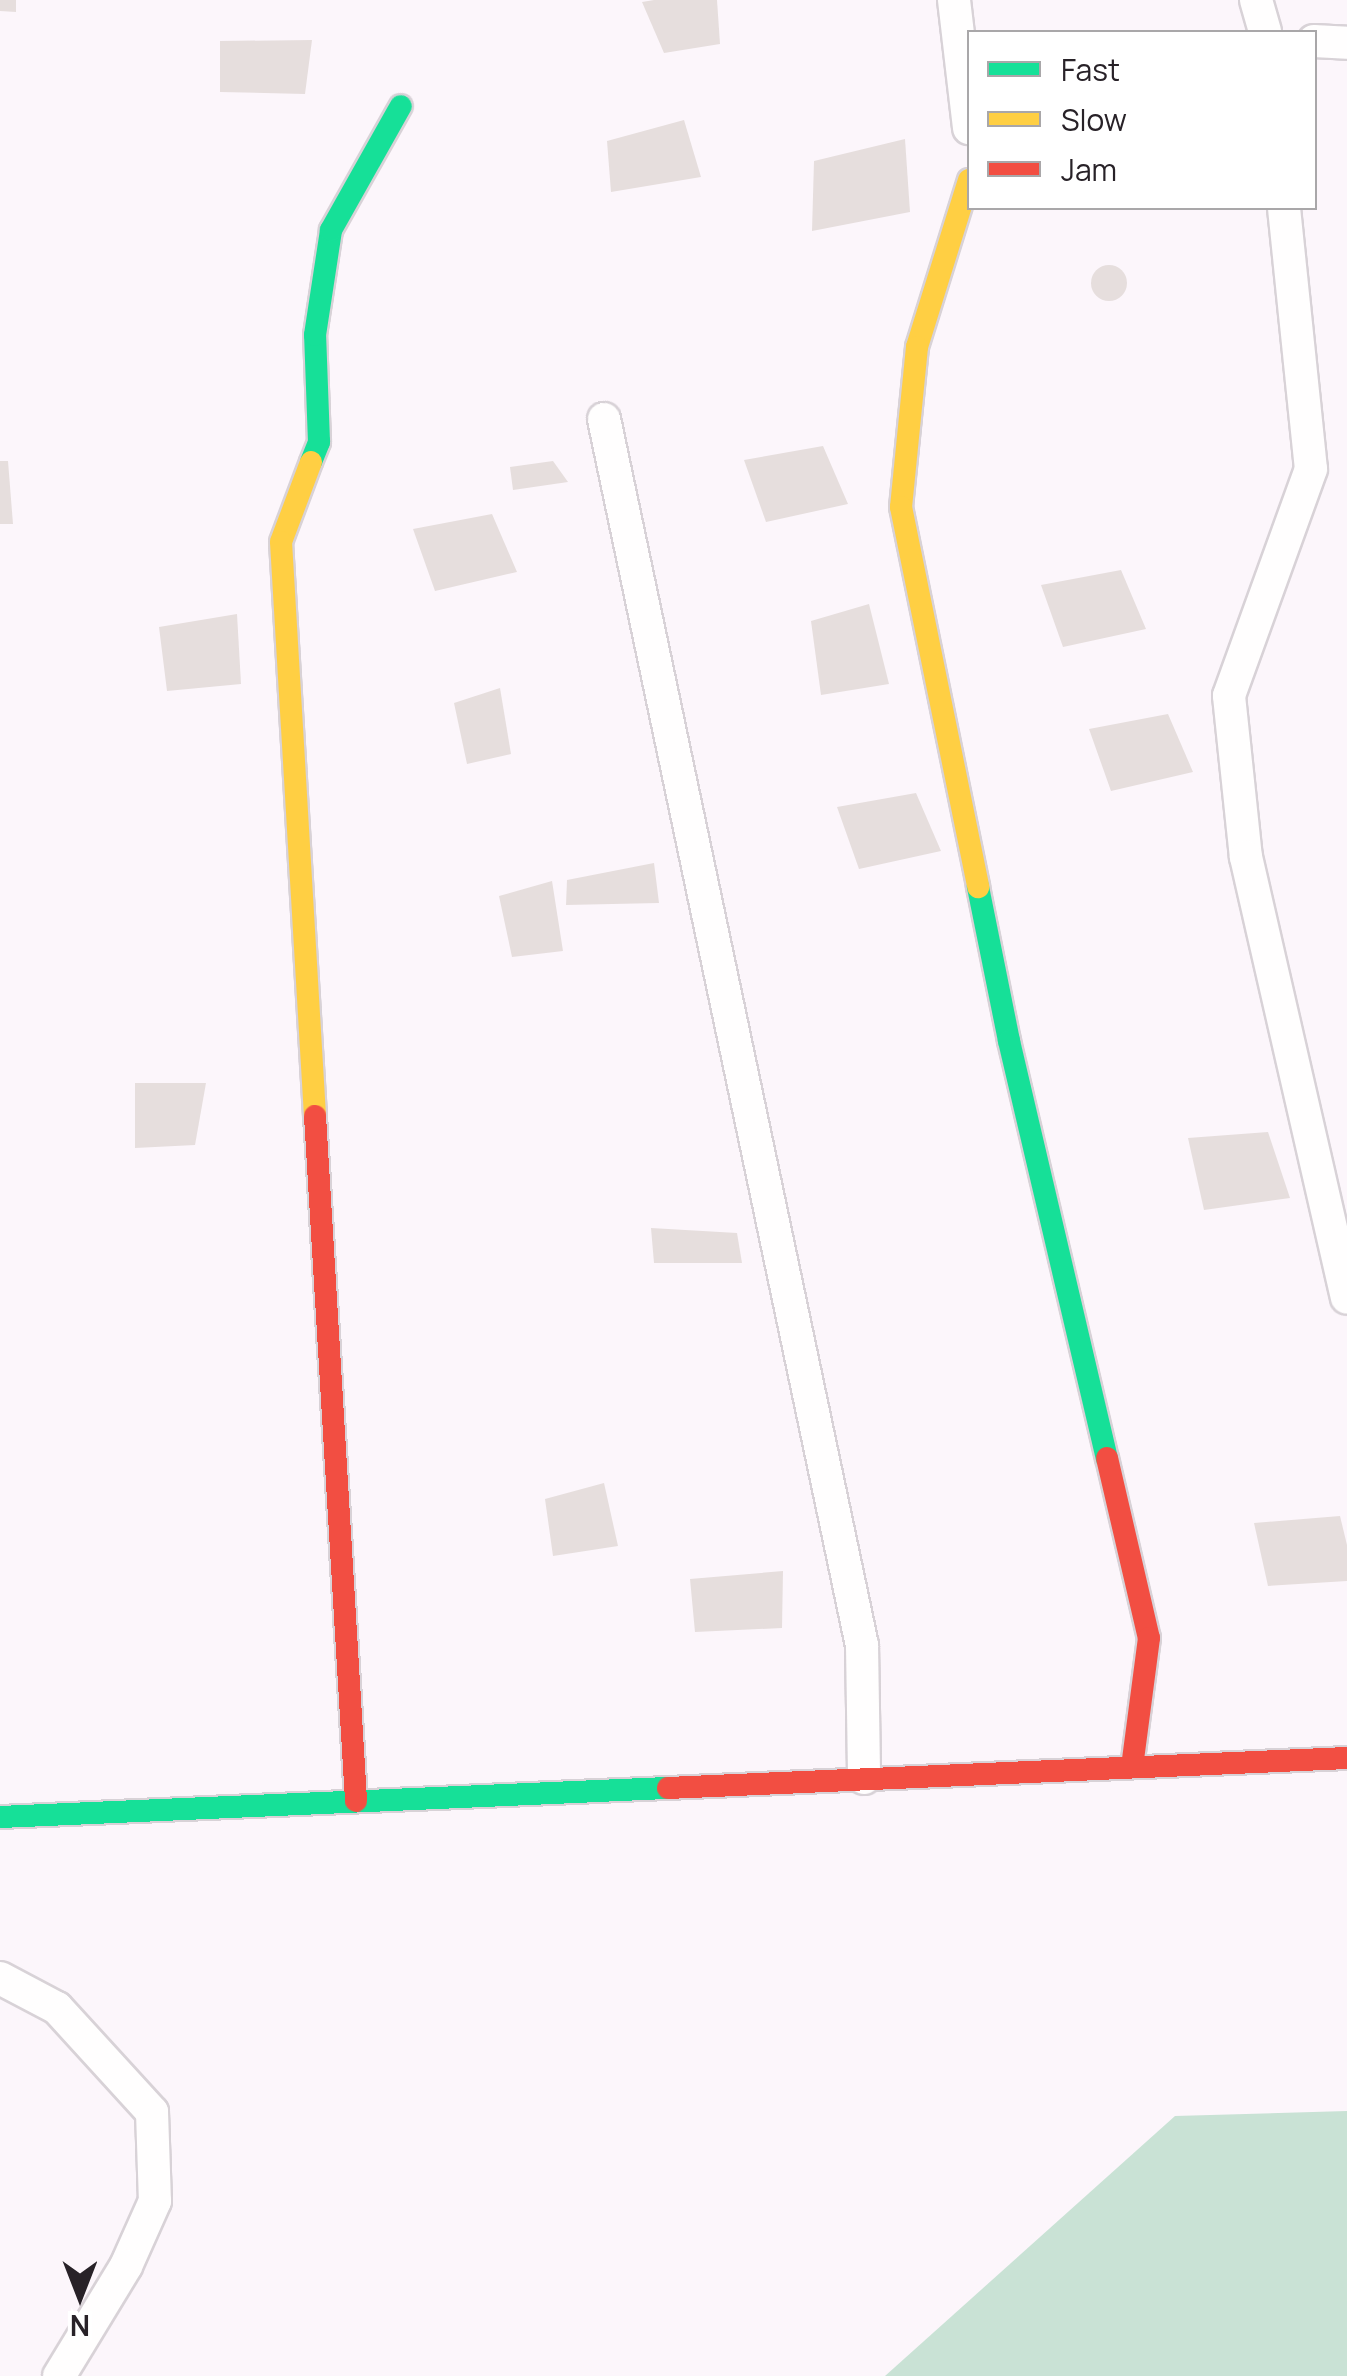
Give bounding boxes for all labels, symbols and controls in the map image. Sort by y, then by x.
legend [967,30,1317,210]
text: Fast [1061,49,1120,90]
text: Slow [1061,99,1127,140]
text: Jam [1061,149,1117,190]
north arrow [30,2246,130,2346]
text: N [70,2307,90,2345]

